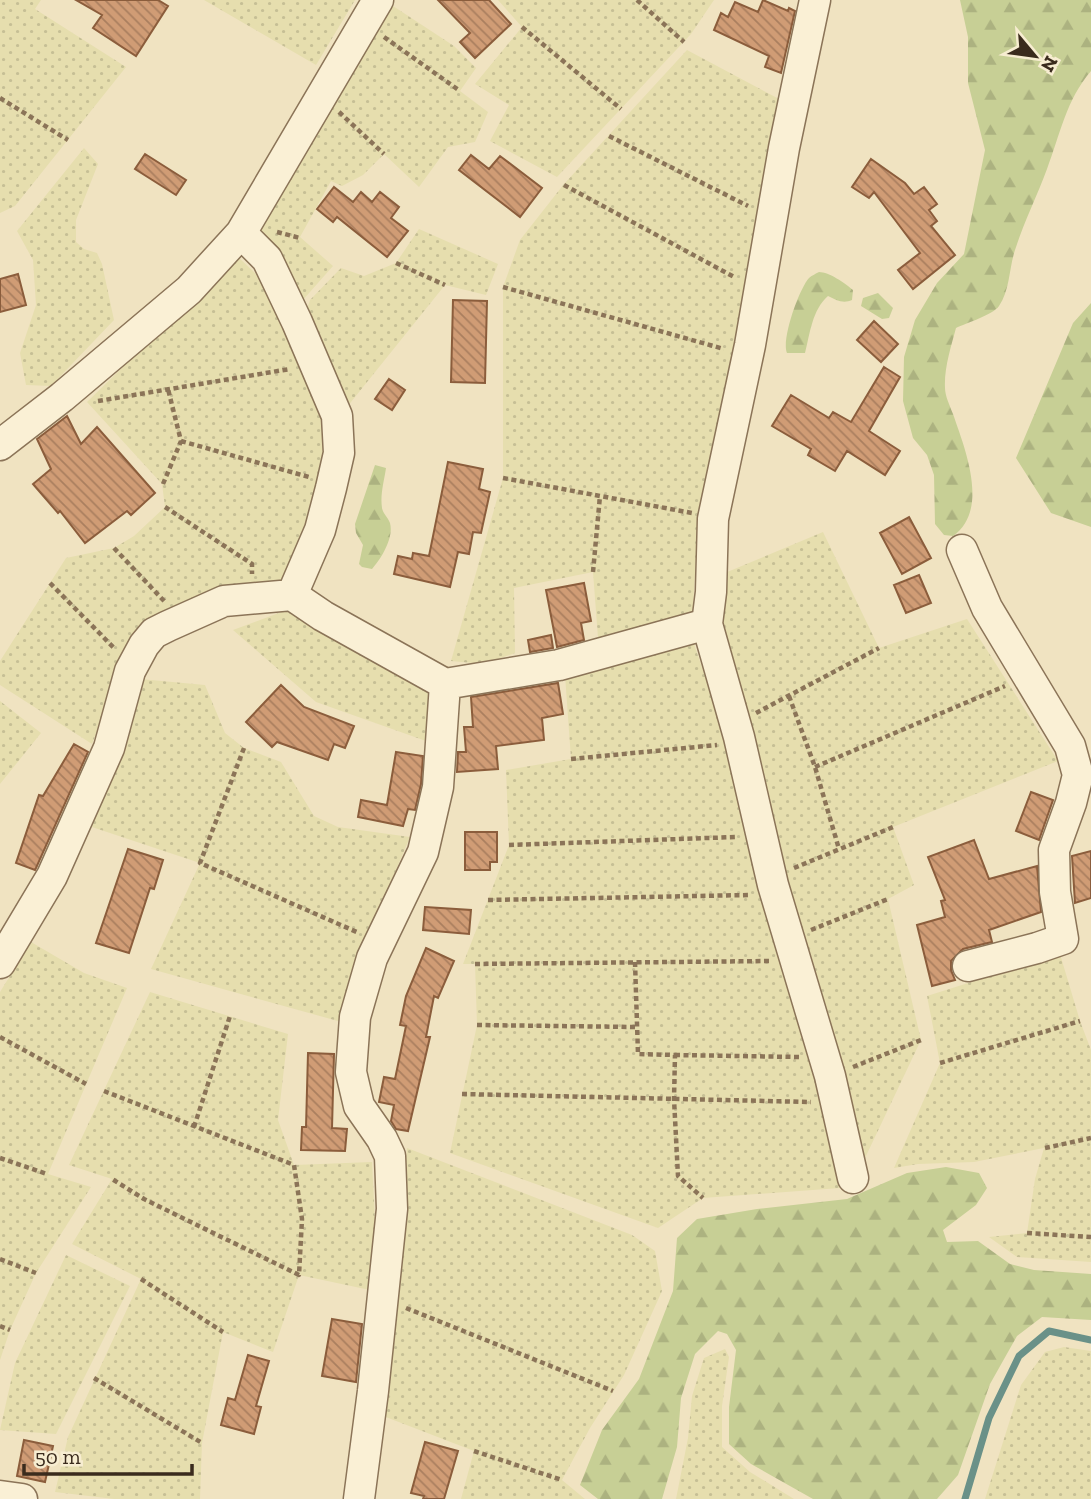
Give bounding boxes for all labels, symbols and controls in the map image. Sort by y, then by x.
north arrow [1000,21,1070,91]
text: N [1036,52,1063,76]
scale bar [24,1432,192,1476]
text: 50 m [35,1444,81,1469]

